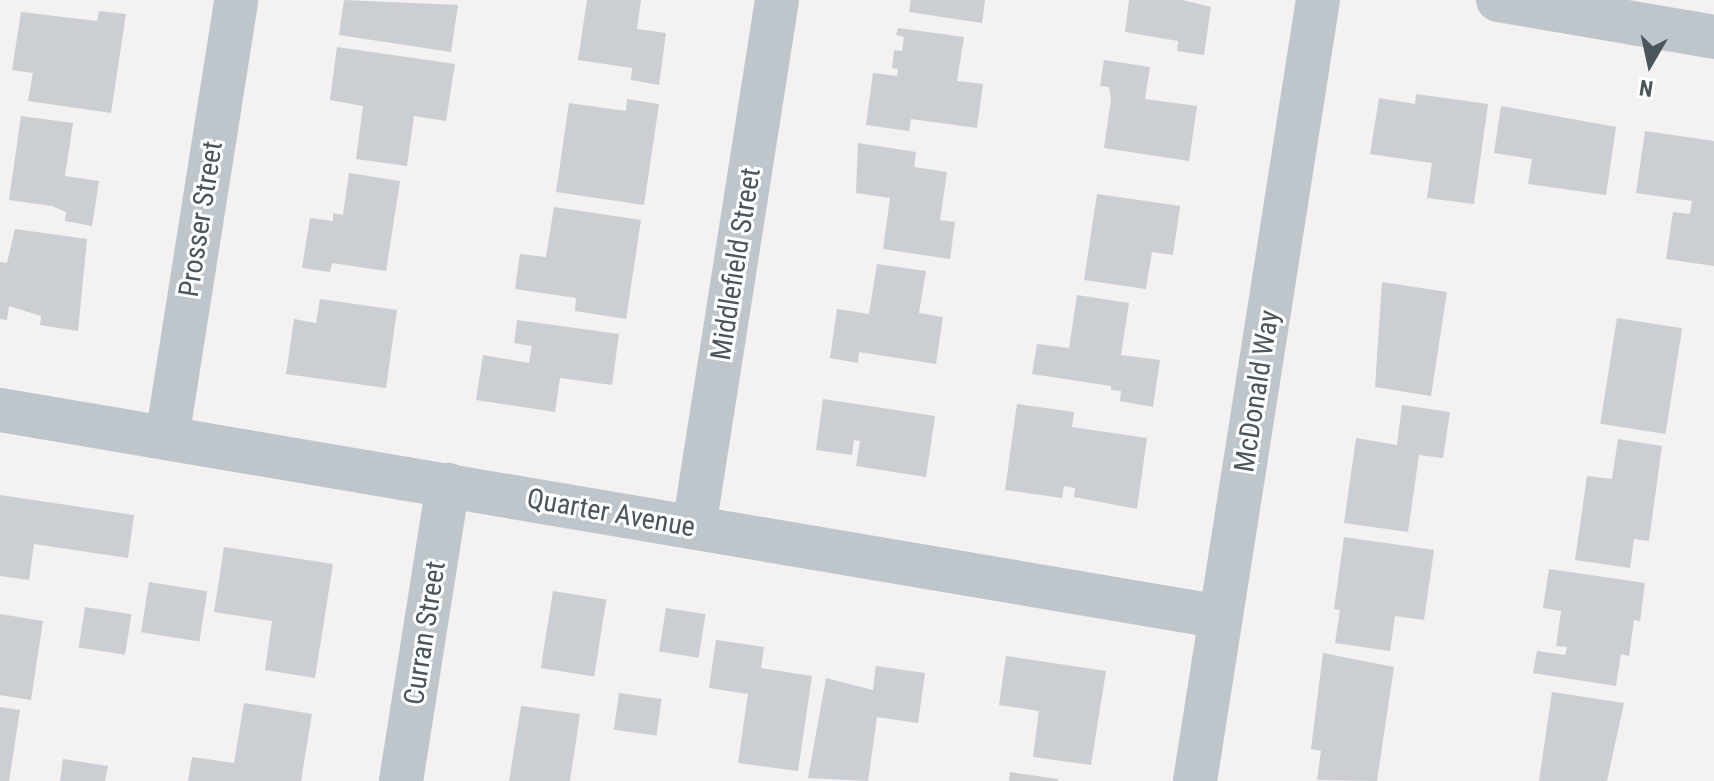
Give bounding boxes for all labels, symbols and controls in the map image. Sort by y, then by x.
north arrow [1610,24,1690,104]
text: N [1638,75,1655,102]
street label: Prosser Street [172,139,230,299]
street label: Middlefield Street [704,166,768,362]
street label: McDonald Way [1228,308,1286,474]
street label: Quarter Avenue [524,482,698,544]
street label: Curran Street [397,559,453,707]

